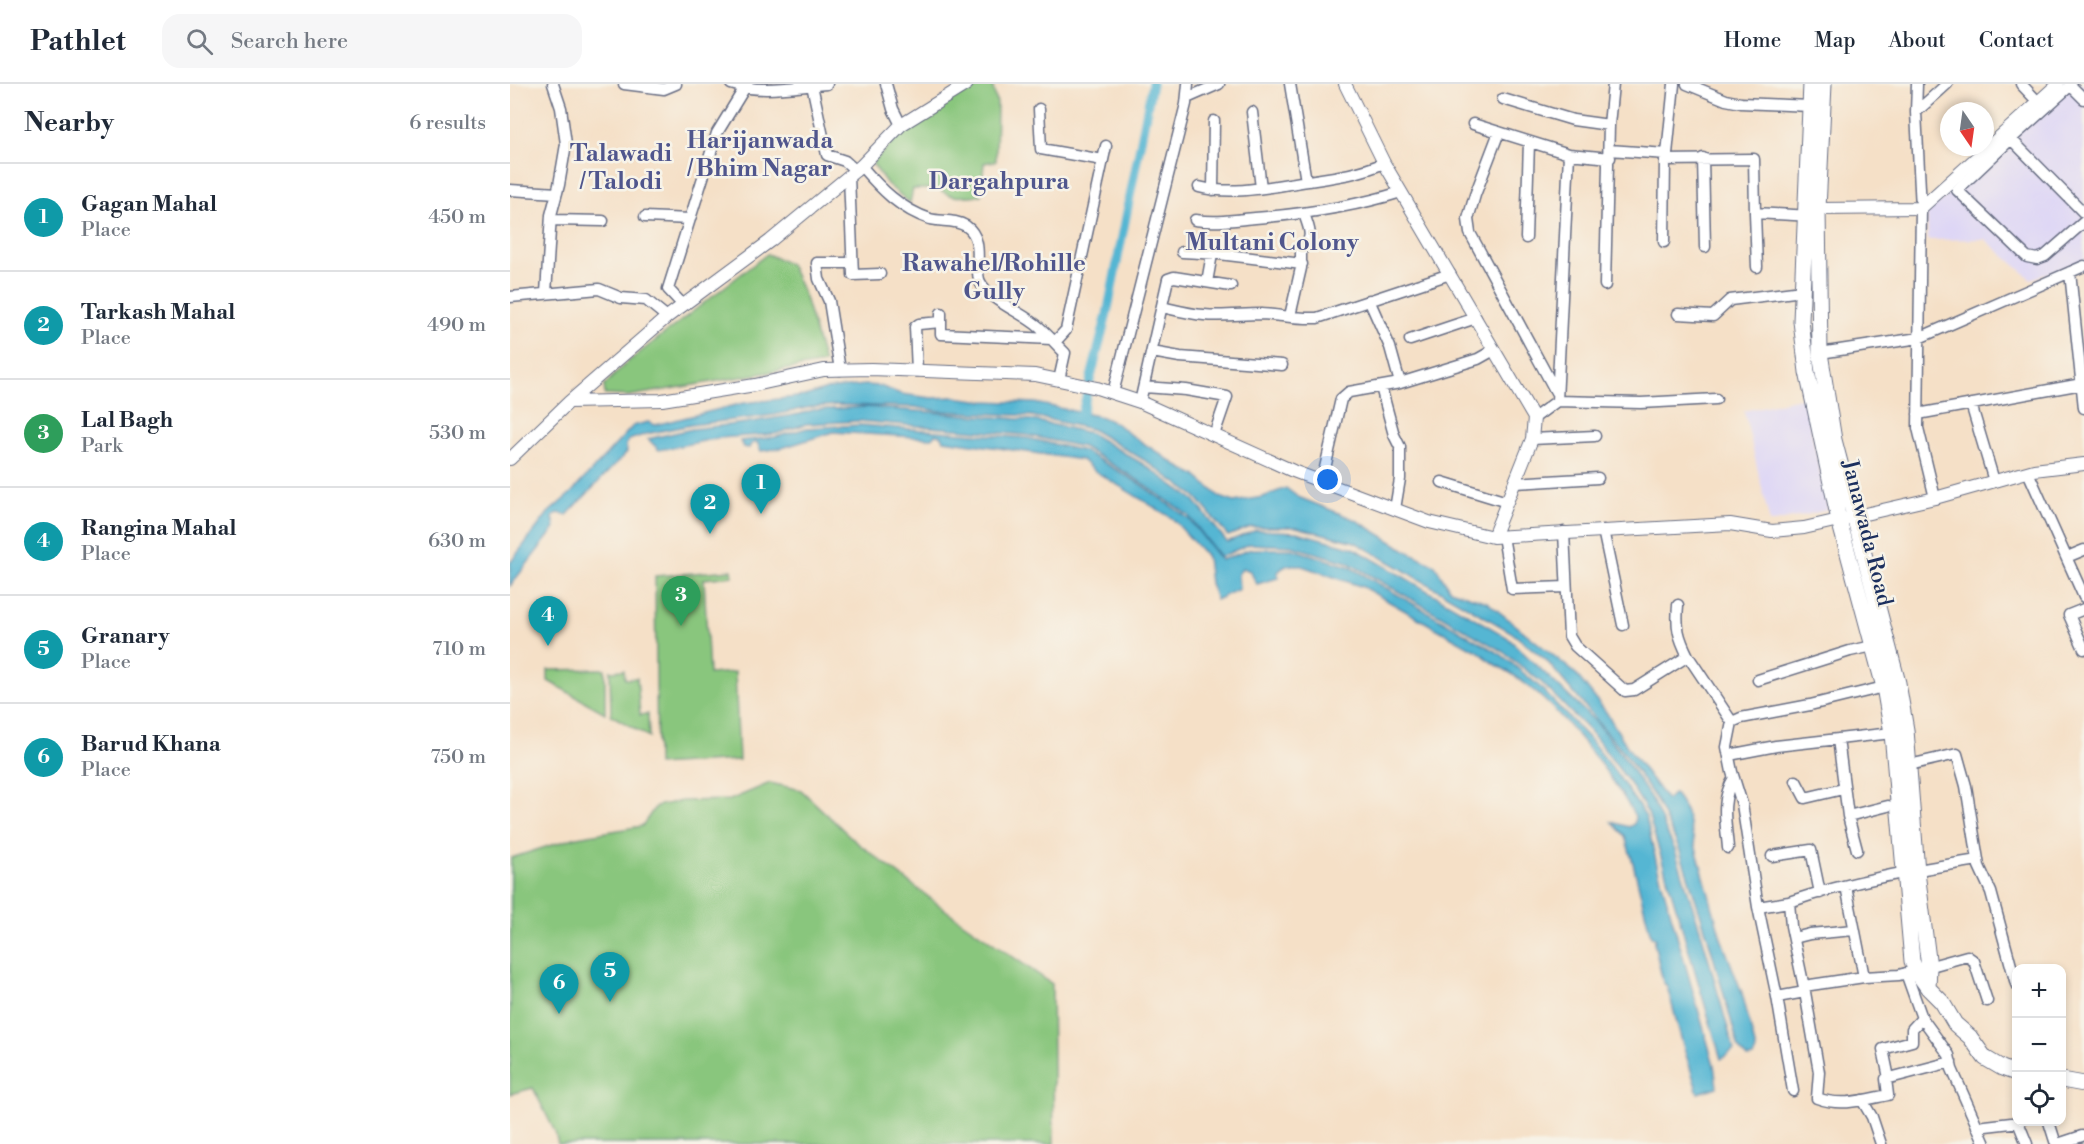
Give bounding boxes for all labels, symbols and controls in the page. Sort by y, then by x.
search box [162,14,582,68]
text: Pathlet [30,24,126,59]
icon: search [183,25,216,58]
text: Search here [231,28,348,55]
text: Home [1724,28,1781,54]
text: Map [1814,28,1856,54]
text: About [1889,28,1946,54]
text: Contact [1979,28,2054,54]
north arrow [1940,102,1994,156]
text: Nearby [24,107,114,139]
text: 6 results [409,111,486,136]
district label: Harijanwada / Bhim Nagar [686,126,834,184]
district label: Talawadi / Talodi [570,139,672,197]
district label: Dargahpura [929,167,1070,197]
text: Gagan Mahal [81,191,217,218]
text: 1 [39,205,48,230]
text: 450 m [428,205,486,230]
text: Place [81,218,131,243]
district label: Multani Colony [1185,228,1360,258]
district label: Rawahel/Rohille Gully [902,249,1086,307]
text: Tarkash Mahal [81,299,235,326]
text: 2 [37,313,50,338]
text: 490 m [427,313,486,338]
text: Place [81,326,131,351]
text: Lal Bagh [81,407,173,434]
text: 3 [37,421,50,446]
text: 530 m [429,421,486,446]
text: Park [81,434,123,459]
street label: Janawada Road [1835,456,1898,610]
pin: 1 [742,464,780,514]
your location [1313,465,1342,494]
pin: 2 [690,484,730,534]
text: Rangina Mahal [81,515,237,542]
text: 4 [37,529,50,554]
text: 630 m [428,529,486,554]
text: Place [81,542,131,567]
pin: 3 [662,576,700,626]
pin: 4 [528,596,567,646]
text: Granary [81,623,170,650]
text: 5 [37,637,50,662]
text: 710 m [432,637,486,662]
text: Place [81,650,131,675]
text: Barud Khana [81,731,221,758]
text: 6 [37,745,50,770]
text: 750 m [430,745,486,770]
text: Place [81,758,131,783]
pin: 5 [590,952,630,1002]
pin: 6 [539,964,578,1014]
map controls [2012,964,2066,1126]
button: + [2012,964,2066,1018]
button: − [2012,1018,2066,1072]
button: locate [2012,1072,2066,1126]

